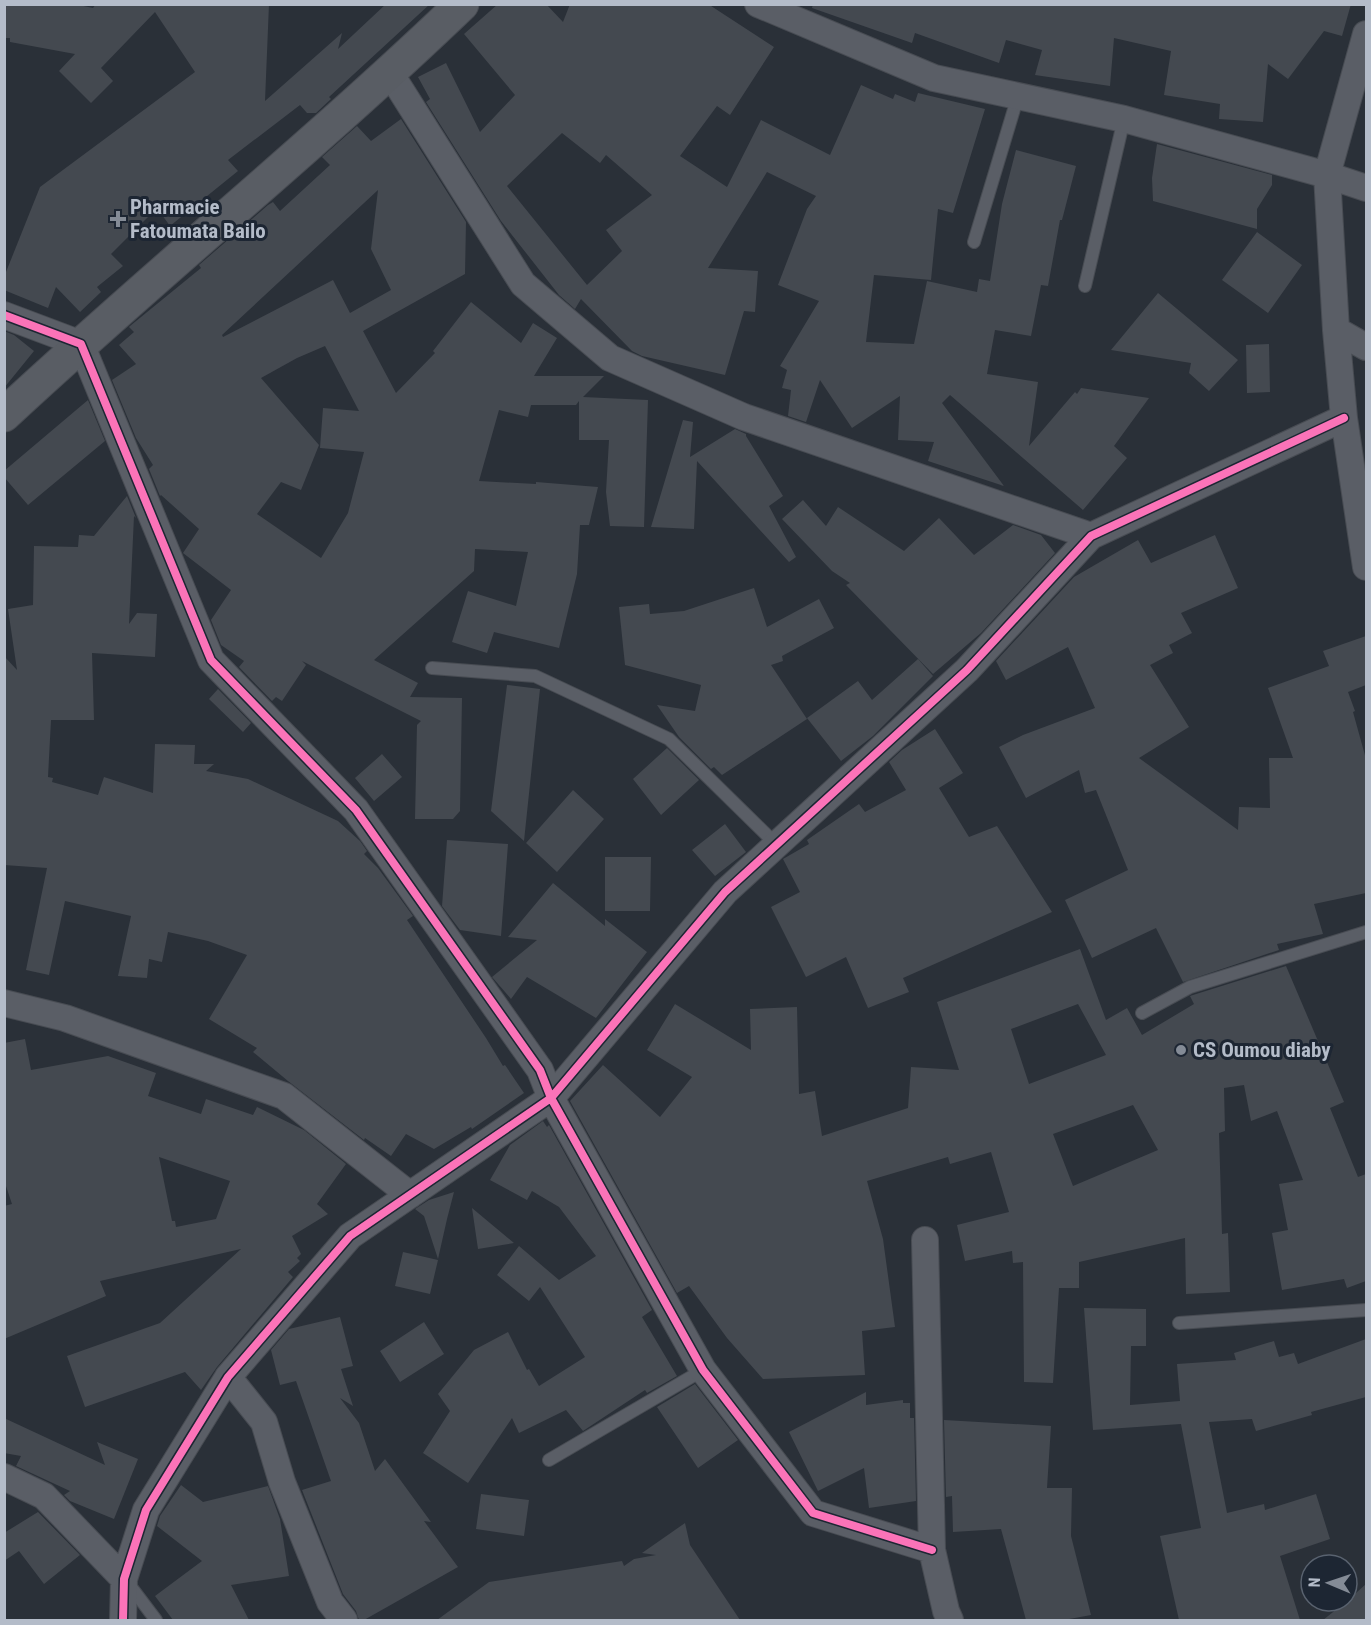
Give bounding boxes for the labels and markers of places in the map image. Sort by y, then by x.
place label: Pharmacie Fatoumata Bailo [130,195,266,243]
marker: Pharmacie Fatoumata Bailo [111,212,125,226]
place label: CS Oumou diaby [1193,1038,1331,1062]
marker: CS Oumou diaby [1174,1043,1188,1057]

